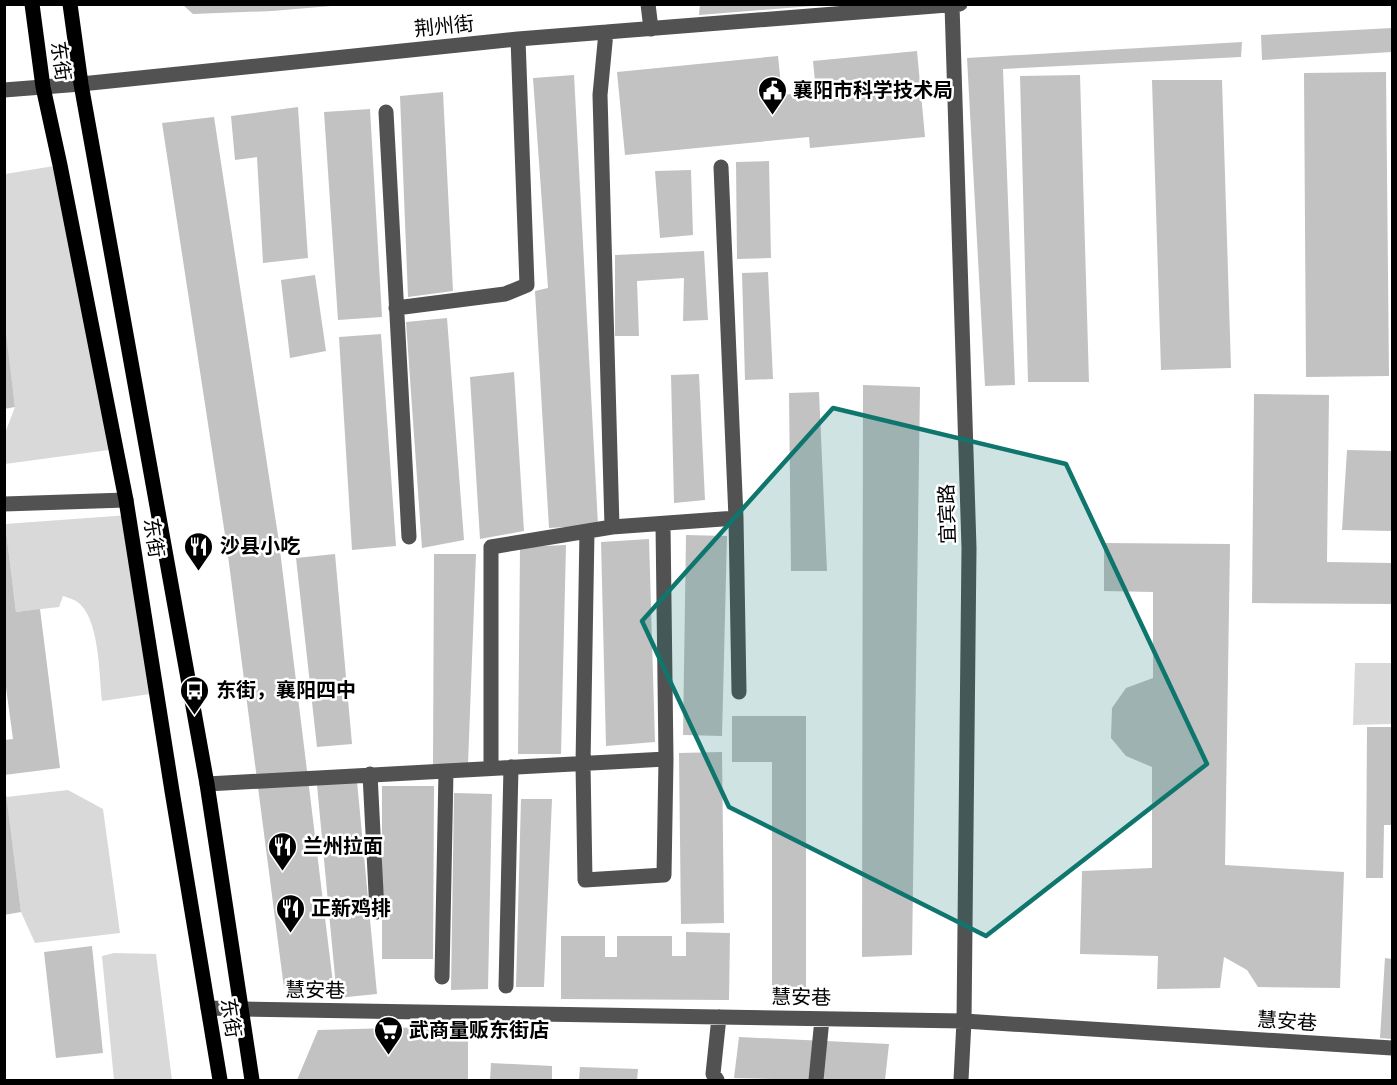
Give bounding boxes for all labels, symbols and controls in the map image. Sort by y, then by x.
street label: 荆州街 [413,9,475,42]
street label: 东街 [45,39,78,83]
public building icon: 襄阳市科学技术局 [756,74,788,116]
place label: 襄阳市科学技术局 [793,76,953,103]
street label: 宜宾路 [932,484,961,544]
street label: 东街 [138,516,171,560]
restaurant icon: 沙县小吃 [183,530,215,572]
place label: 沙县小吃 [220,532,301,559]
bus stop icon: 东街，襄阳四中 [179,674,211,716]
place label: 东街，襄阳四中 [216,676,356,703]
restaurant icon: 兰州拉面 [266,830,298,872]
place label: 兰州拉面 [303,832,383,859]
restaurant icon: 正新鸡排 [274,892,306,934]
place label: 正新鸡排 [311,894,391,921]
street label: 慧安巷 [285,975,345,1004]
street label: 慧安巷 [771,982,831,1011]
street label: 东街 [215,996,248,1040]
street label: 慧安巷 [1256,1005,1318,1036]
supermarket icon: 武商量贩东街店 [372,1014,404,1056]
place label: 武商量贩东街店 [409,1016,549,1043]

